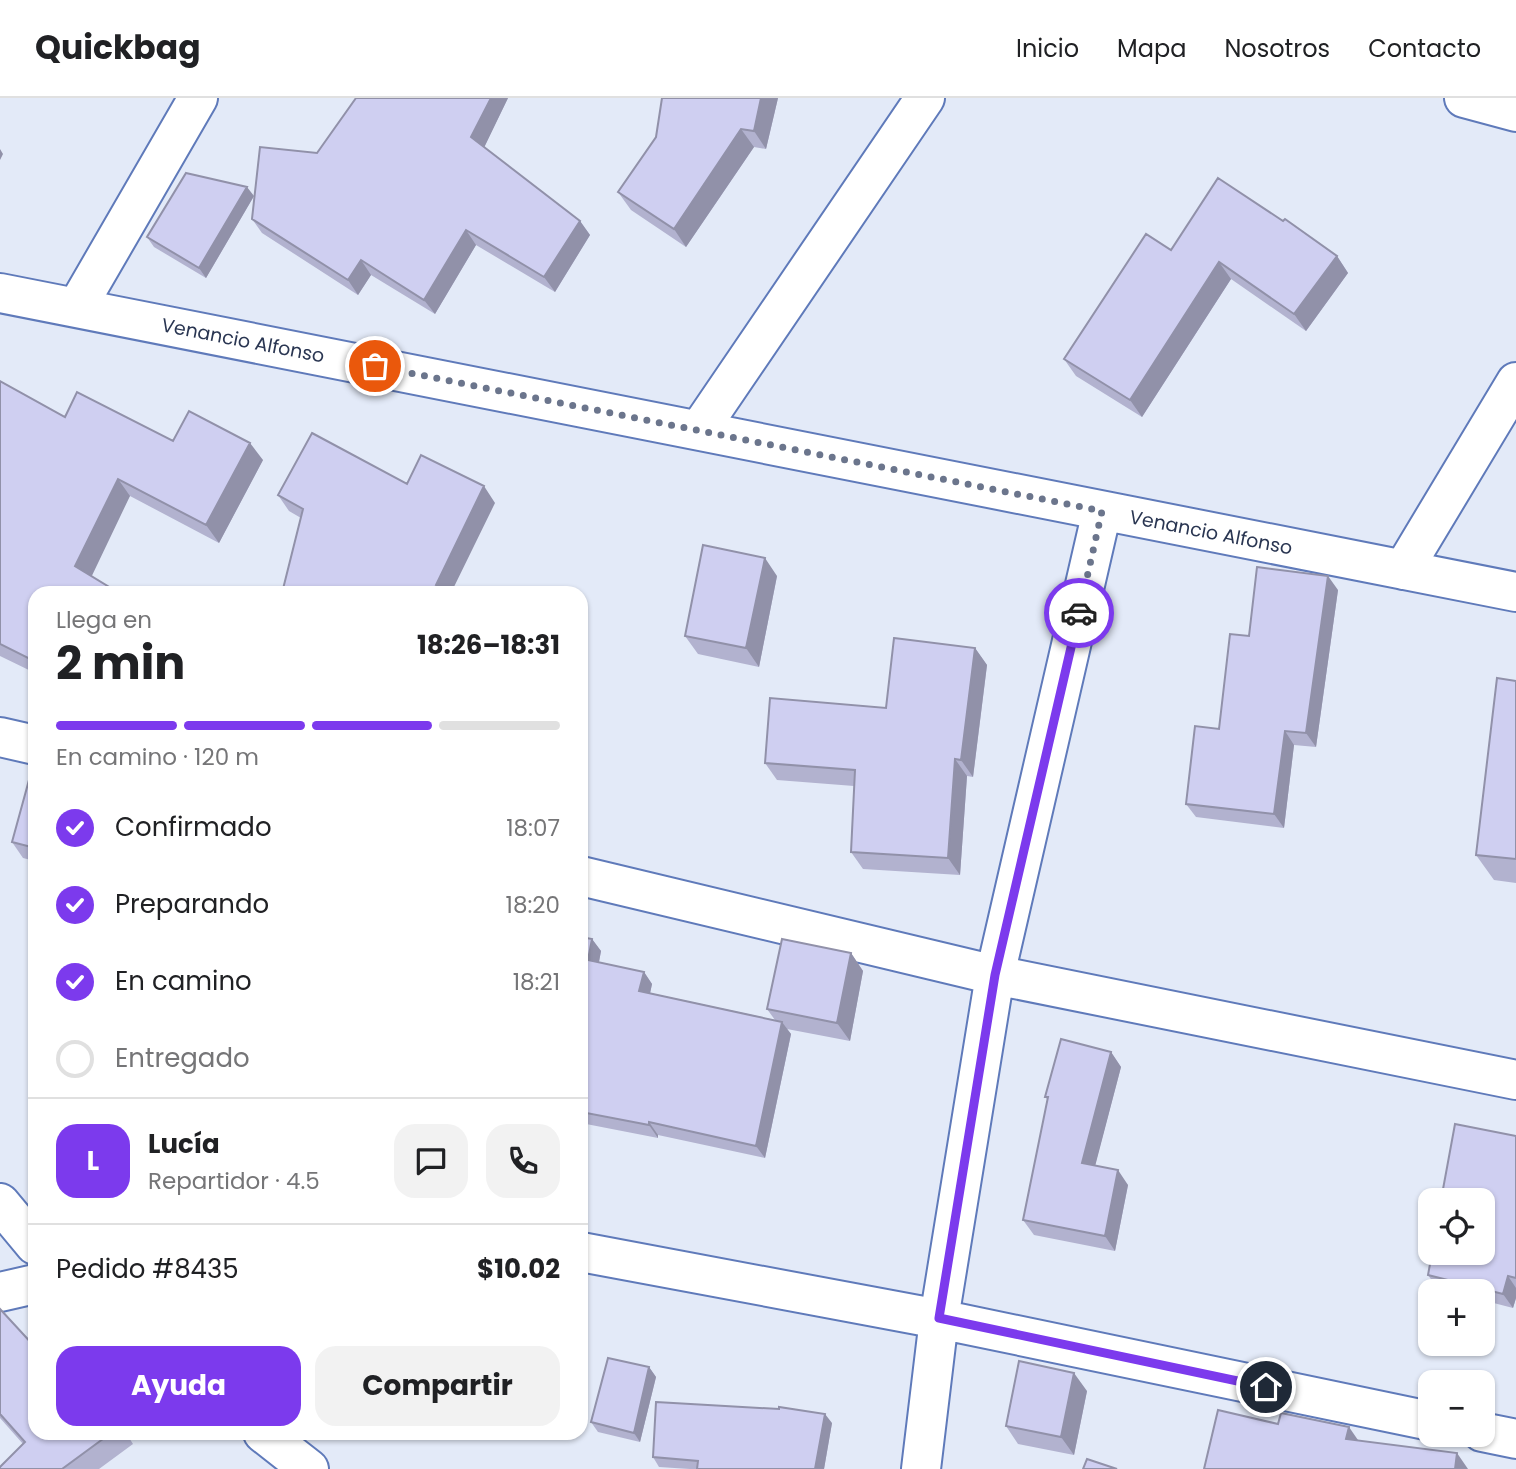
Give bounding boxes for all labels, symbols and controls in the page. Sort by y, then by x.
text: Quickbag [35,24,201,71]
text: Inicio [1016,32,1079,65]
text: Mapa [1117,32,1186,65]
text: Nosotros [1224,32,1330,65]
text: Contacto [1368,32,1481,65]
street label: Venancio Alfonso [159,311,327,370]
pin [345,336,405,396]
icon: bag [356,347,394,385]
street label: Venancio Alfonso [1127,503,1295,562]
courier [1044,578,1114,648]
icon: car [1060,594,1098,632]
text: Llega en [56,604,152,636]
text: 18:26–18:31 [417,627,560,663]
text: 2 min [56,631,185,695]
text: En camino · 120 m [56,741,259,773]
icon: check [56,809,94,847]
text: Confirmado [115,809,272,845]
text: 18:07 [506,812,560,844]
icon: check [56,886,94,924]
text: Preparando [115,886,269,922]
text: 18:20 [506,889,560,921]
icon: check [56,963,94,1001]
text: En camino [115,963,252,999]
text: 18:21 [513,966,560,998]
text: Entregado [115,1040,250,1076]
button: chat [394,1124,468,1198]
button: phone [486,1124,560,1198]
text: Lucía [148,1126,220,1162]
text: L [87,1143,99,1179]
text: Repartidor · 4.5 [148,1165,320,1197]
map controls [1418,1188,1495,1447]
button: locate [1418,1188,1495,1265]
text: Pedido #8435 [56,1251,239,1287]
text: $10.02 [477,1251,560,1287]
button: + [1418,1279,1495,1356]
button: Ayuda [56,1346,301,1426]
button: Compartir [315,1346,560,1426]
pin [1236,1357,1296,1417]
icon: home [1247,1368,1285,1406]
button: − [1418,1370,1495,1447]

